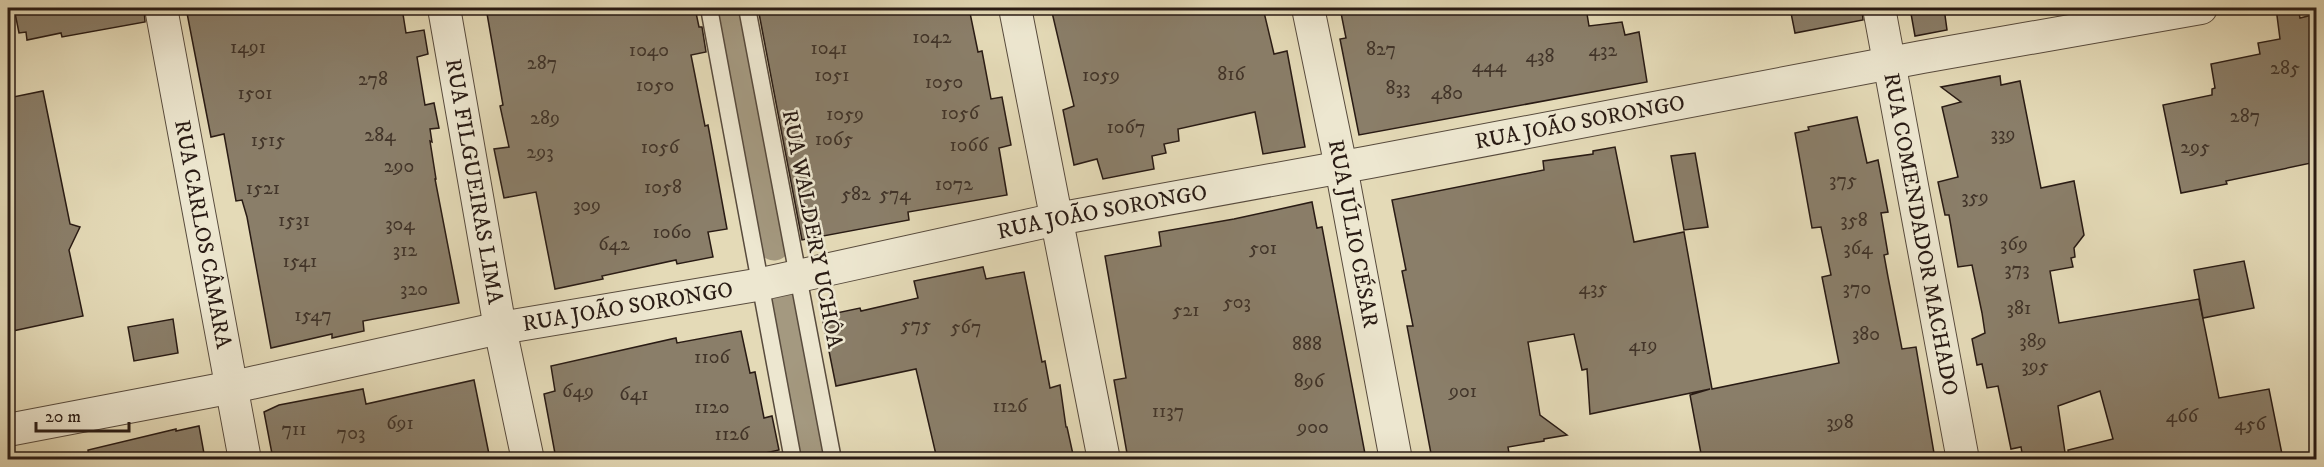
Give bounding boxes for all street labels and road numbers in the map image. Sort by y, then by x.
street label: RUA FILGUEIRAS LIMA [440,56,509,307]
street label: RUA COMENDADOR MACHADO [1878,71,1964,398]
street label: RUA JOÃO SORONGO [1473,89,1687,155]
street label: RUA WALDERY UCHÔA [776,107,849,352]
street label: RUA CARLOS CÂMARA [169,118,238,352]
street label: RUA JÚLIO CÉSAR [1322,137,1384,330]
street label: RUA JOÃO SORONGO [995,178,1209,245]
street label: RUA JOÃO SORONGO [520,276,735,338]

